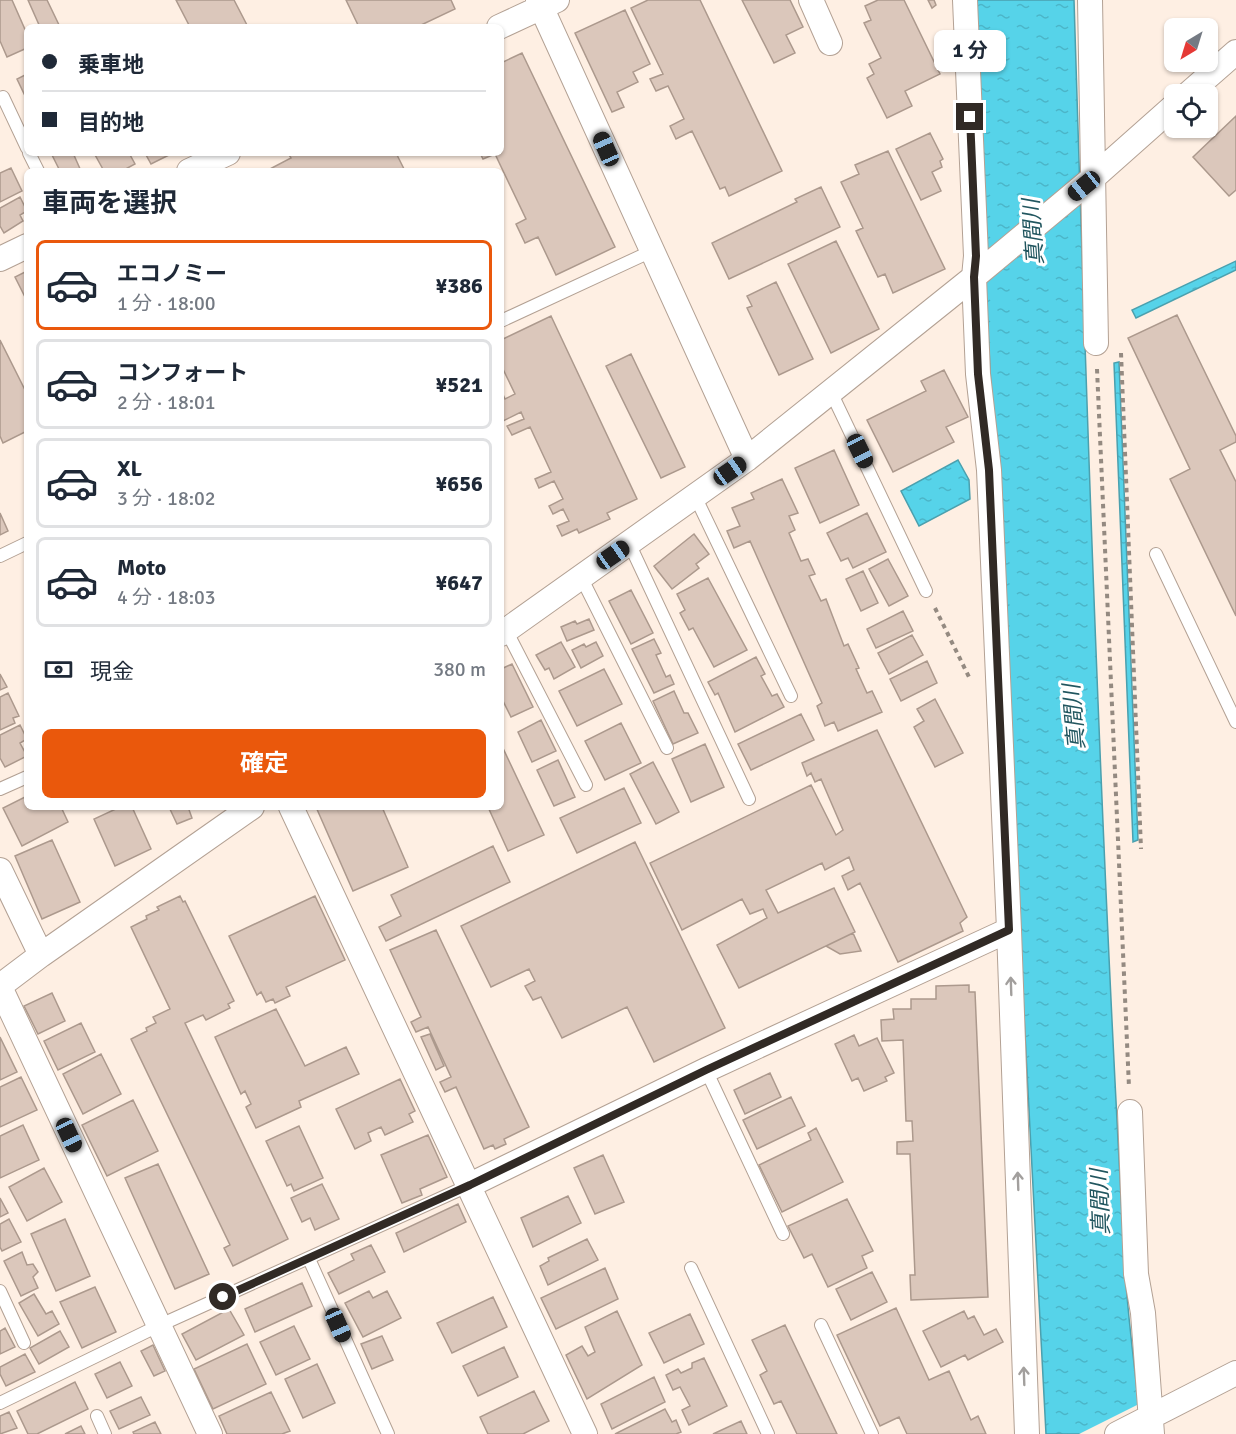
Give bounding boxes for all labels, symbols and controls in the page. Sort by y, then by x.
north arrow [1164,18,1218,72]
map controls [1164,18,1218,138]
callout: 1 分 [934,30,1006,72]
text: 1 分 [952,38,988,63]
text: 乗車地 [78,51,144,78]
button: locate [1164,84,1218,138]
route end [956,103,983,130]
text: 目的地 [78,109,144,136]
car [590,129,622,169]
car [1064,168,1104,204]
text: 車両を選択 [42,187,177,220]
water label: 真間川 [1017,196,1049,266]
icon: car [45,258,99,312]
text: エコノミー [117,260,227,287]
text: ¥386 [435,272,483,299]
text: 1 分 · 18:00 [117,291,216,316]
icon: car [45,357,99,411]
text: コンフォート [117,359,248,386]
text: ¥521 [435,371,483,398]
text: 2 分 · 18:01 [117,390,216,415]
car [844,431,876,471]
car [710,453,750,489]
text: XL [117,455,142,482]
icon: car [45,456,99,510]
text: ¥656 [435,470,483,497]
text: 3 分 · 18:02 [117,486,216,511]
car [593,537,633,573]
text: Moto [117,554,166,581]
icon: car [45,555,99,609]
text: ¥647 [435,569,483,596]
text: 4 分 · 18:03 [117,585,216,610]
icon: cash [42,653,75,686]
text: 380 m [433,657,486,682]
text: 現金 [90,658,134,685]
water label: 真間川 [1058,681,1090,751]
button: 確定 [42,729,486,798]
one-way arrow [1005,976,1016,996]
car [53,1115,85,1155]
water label: 真間川 [1085,1167,1115,1235]
one-way arrow [1012,1171,1023,1191]
route start [209,1283,236,1310]
car [322,1305,354,1345]
one-way arrow [1019,1366,1030,1386]

